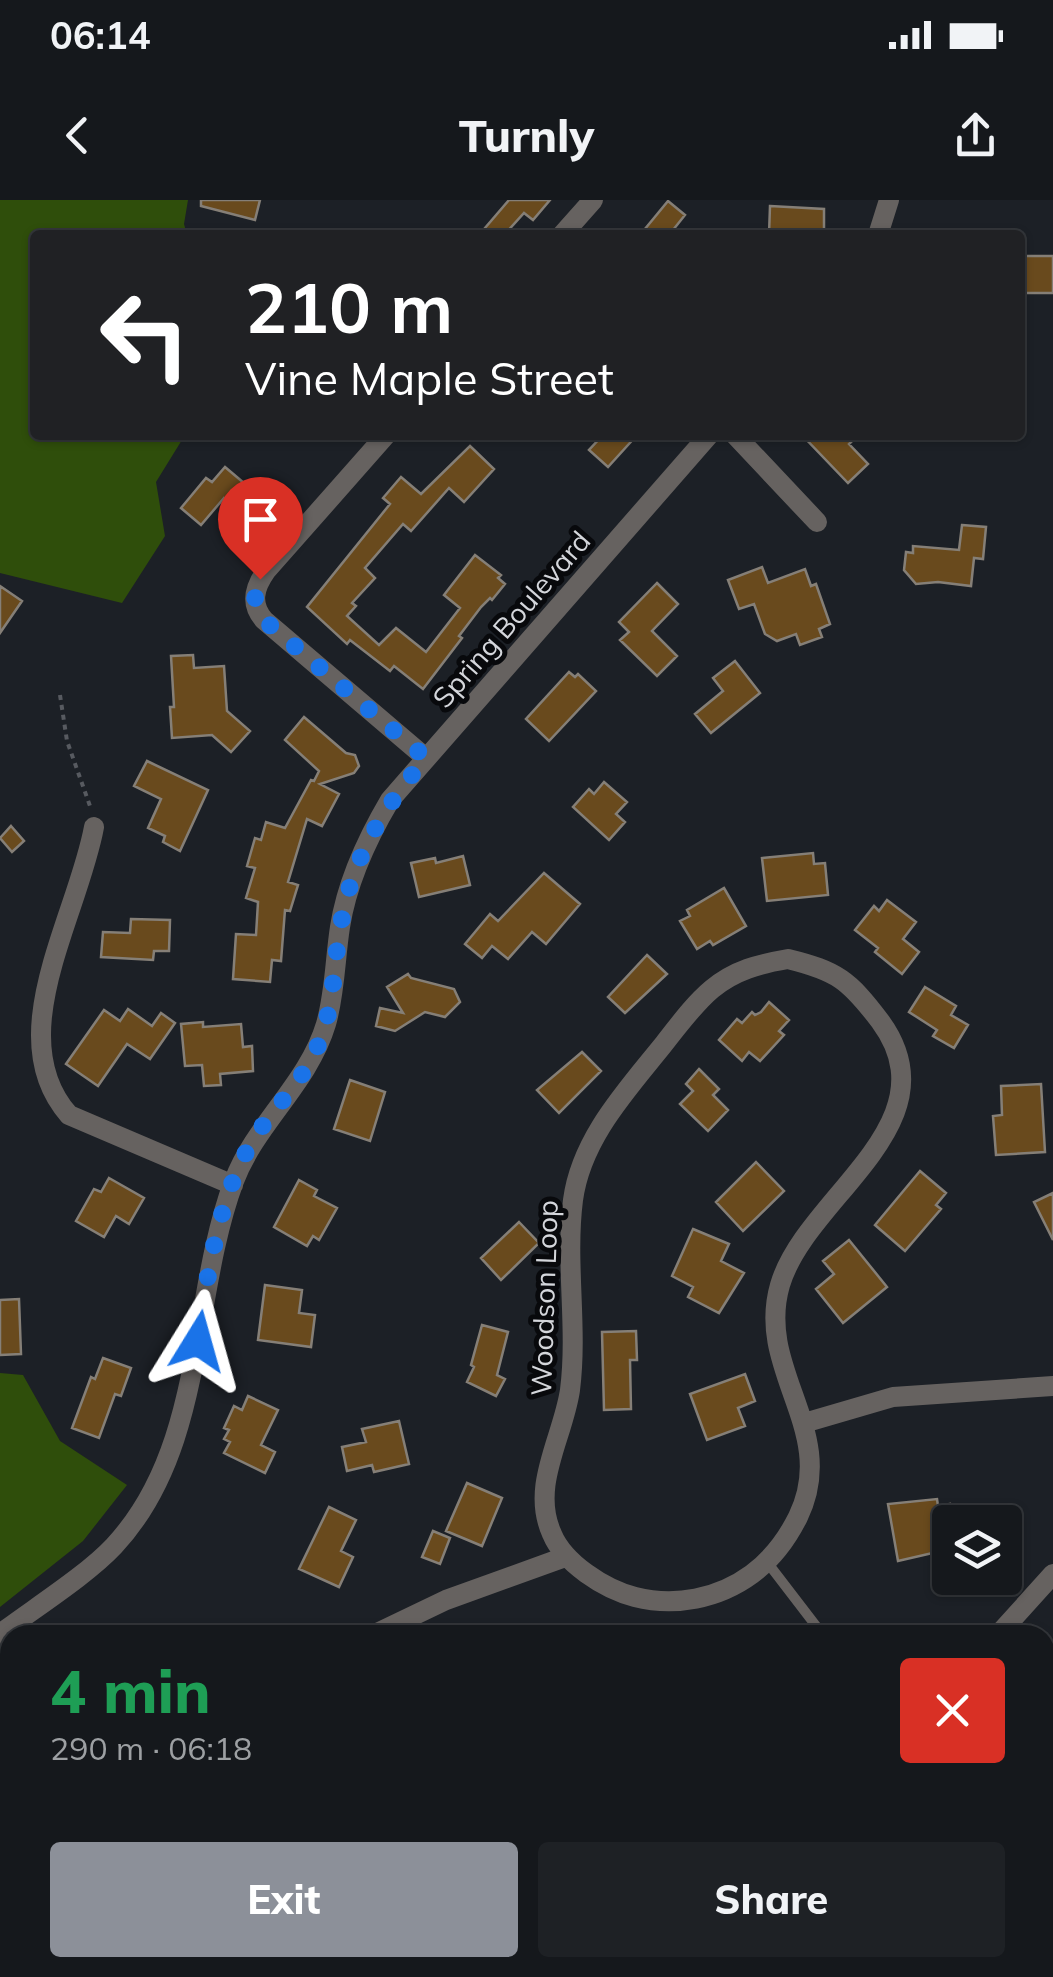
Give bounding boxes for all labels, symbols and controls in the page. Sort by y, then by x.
text: 06:14 [50,11,151,59]
text: Turnly [459,107,594,163]
icon: back [50,108,105,163]
icon: share [948,108,1003,163]
text: 210 m [245,263,453,351]
icon: left [80,270,210,400]
text: Vine Maple Street [245,350,614,406]
pin [218,477,303,580]
icon: arrive [233,492,288,547]
street label: Spring Boulevard [425,523,597,715]
street label: Woodson Loop [523,1200,565,1396]
position arrow [146,1289,250,1393]
map controls [932,1505,1022,1595]
button: layers [932,1505,1022,1595]
text: 4 min [50,1653,211,1728]
button: close [900,1658,1005,1763]
text: 290 m · 06:18 [50,1728,252,1768]
button: Exit [50,1842,518,1957]
button: Share [538,1842,1005,1957]

